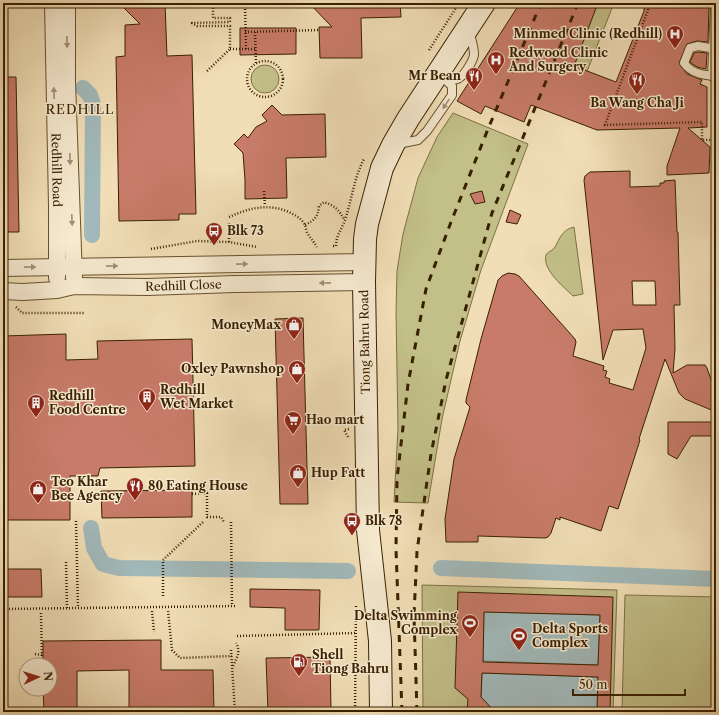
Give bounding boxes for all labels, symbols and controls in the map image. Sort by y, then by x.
hospital icon: Minmed Clinic (Redhill) [665,24,685,49]
place label: Minmed Clinic (Redhill) [514,26,662,41]
one-way arrow [64,36,70,49]
place label: Redwood Clinic And Surgery [508,45,608,74]
hospital icon: Redwood Clinic And Surgery [486,50,506,75]
restaurant icon: Mr Bean [464,66,484,91]
place label: Mr Bean [408,68,462,83]
restaurant icon: Ba Wang Cha Ji [627,70,647,95]
one-way arrow [51,86,57,99]
place label: Ba Wang Cha Ji [590,95,684,110]
one-way arrow [442,99,450,109]
district label: REDHILL [46,101,114,117]
street label: Redhill Road [49,133,65,208]
one-way arrow [67,153,73,166]
one-way arrow [69,214,75,227]
bus stop icon: Blk 73 [204,221,224,246]
place label: Blk 73 [227,223,264,238]
one-way arrow [236,261,249,267]
one-way arrow [106,263,119,269]
one-way arrow [24,264,37,270]
street label: Redhill Close [145,276,222,294]
one-way arrow [318,280,331,286]
street label: Tiong Bahru Road [356,289,373,394]
shop icon: MoneyMax [284,315,304,340]
place label: MoneyMax [211,317,281,332]
shop icon: Oxley Pawnshop [287,359,307,384]
place label: Oxley Pawnshop [181,361,284,376]
place label: Redhill Wet Market [159,382,233,411]
building icon: Redhill Wet Market [137,387,157,412]
place label: Redhill Food Centre [49,388,126,417]
building icon: Redhill Food Centre [26,393,46,418]
supermarket icon: Hao mart [283,410,303,435]
place label: Hao mart [306,412,364,427]
shop icon: Hup Fatt [288,463,308,488]
place label: Hup Fatt [311,465,365,480]
place label: Teo Khar Bee Agency [51,474,123,503]
restaurant icon: 80 Eating House [125,476,145,501]
place label: 80 Eating House [148,478,248,493]
shop icon: Teo Khar Bee Agency [28,479,48,504]
bus stop icon: Blk 78 [342,511,362,536]
place label: Blk 78 [365,513,402,528]
place label: Delta Swimming Complex [354,608,458,637]
sports icon: Delta Swimming Complex [460,613,480,638]
place label: Delta Sports Complex [532,621,608,650]
sports icon: Delta Sports Complex [509,626,529,651]
place label: Shell Tiong Bahru [312,647,389,676]
fuel station icon: Shell Tiong Bahru [289,652,309,677]
north arrow [18,657,58,697]
text: N [41,671,55,682]
scale bar [573,671,685,697]
text: 50 m [579,677,608,692]

